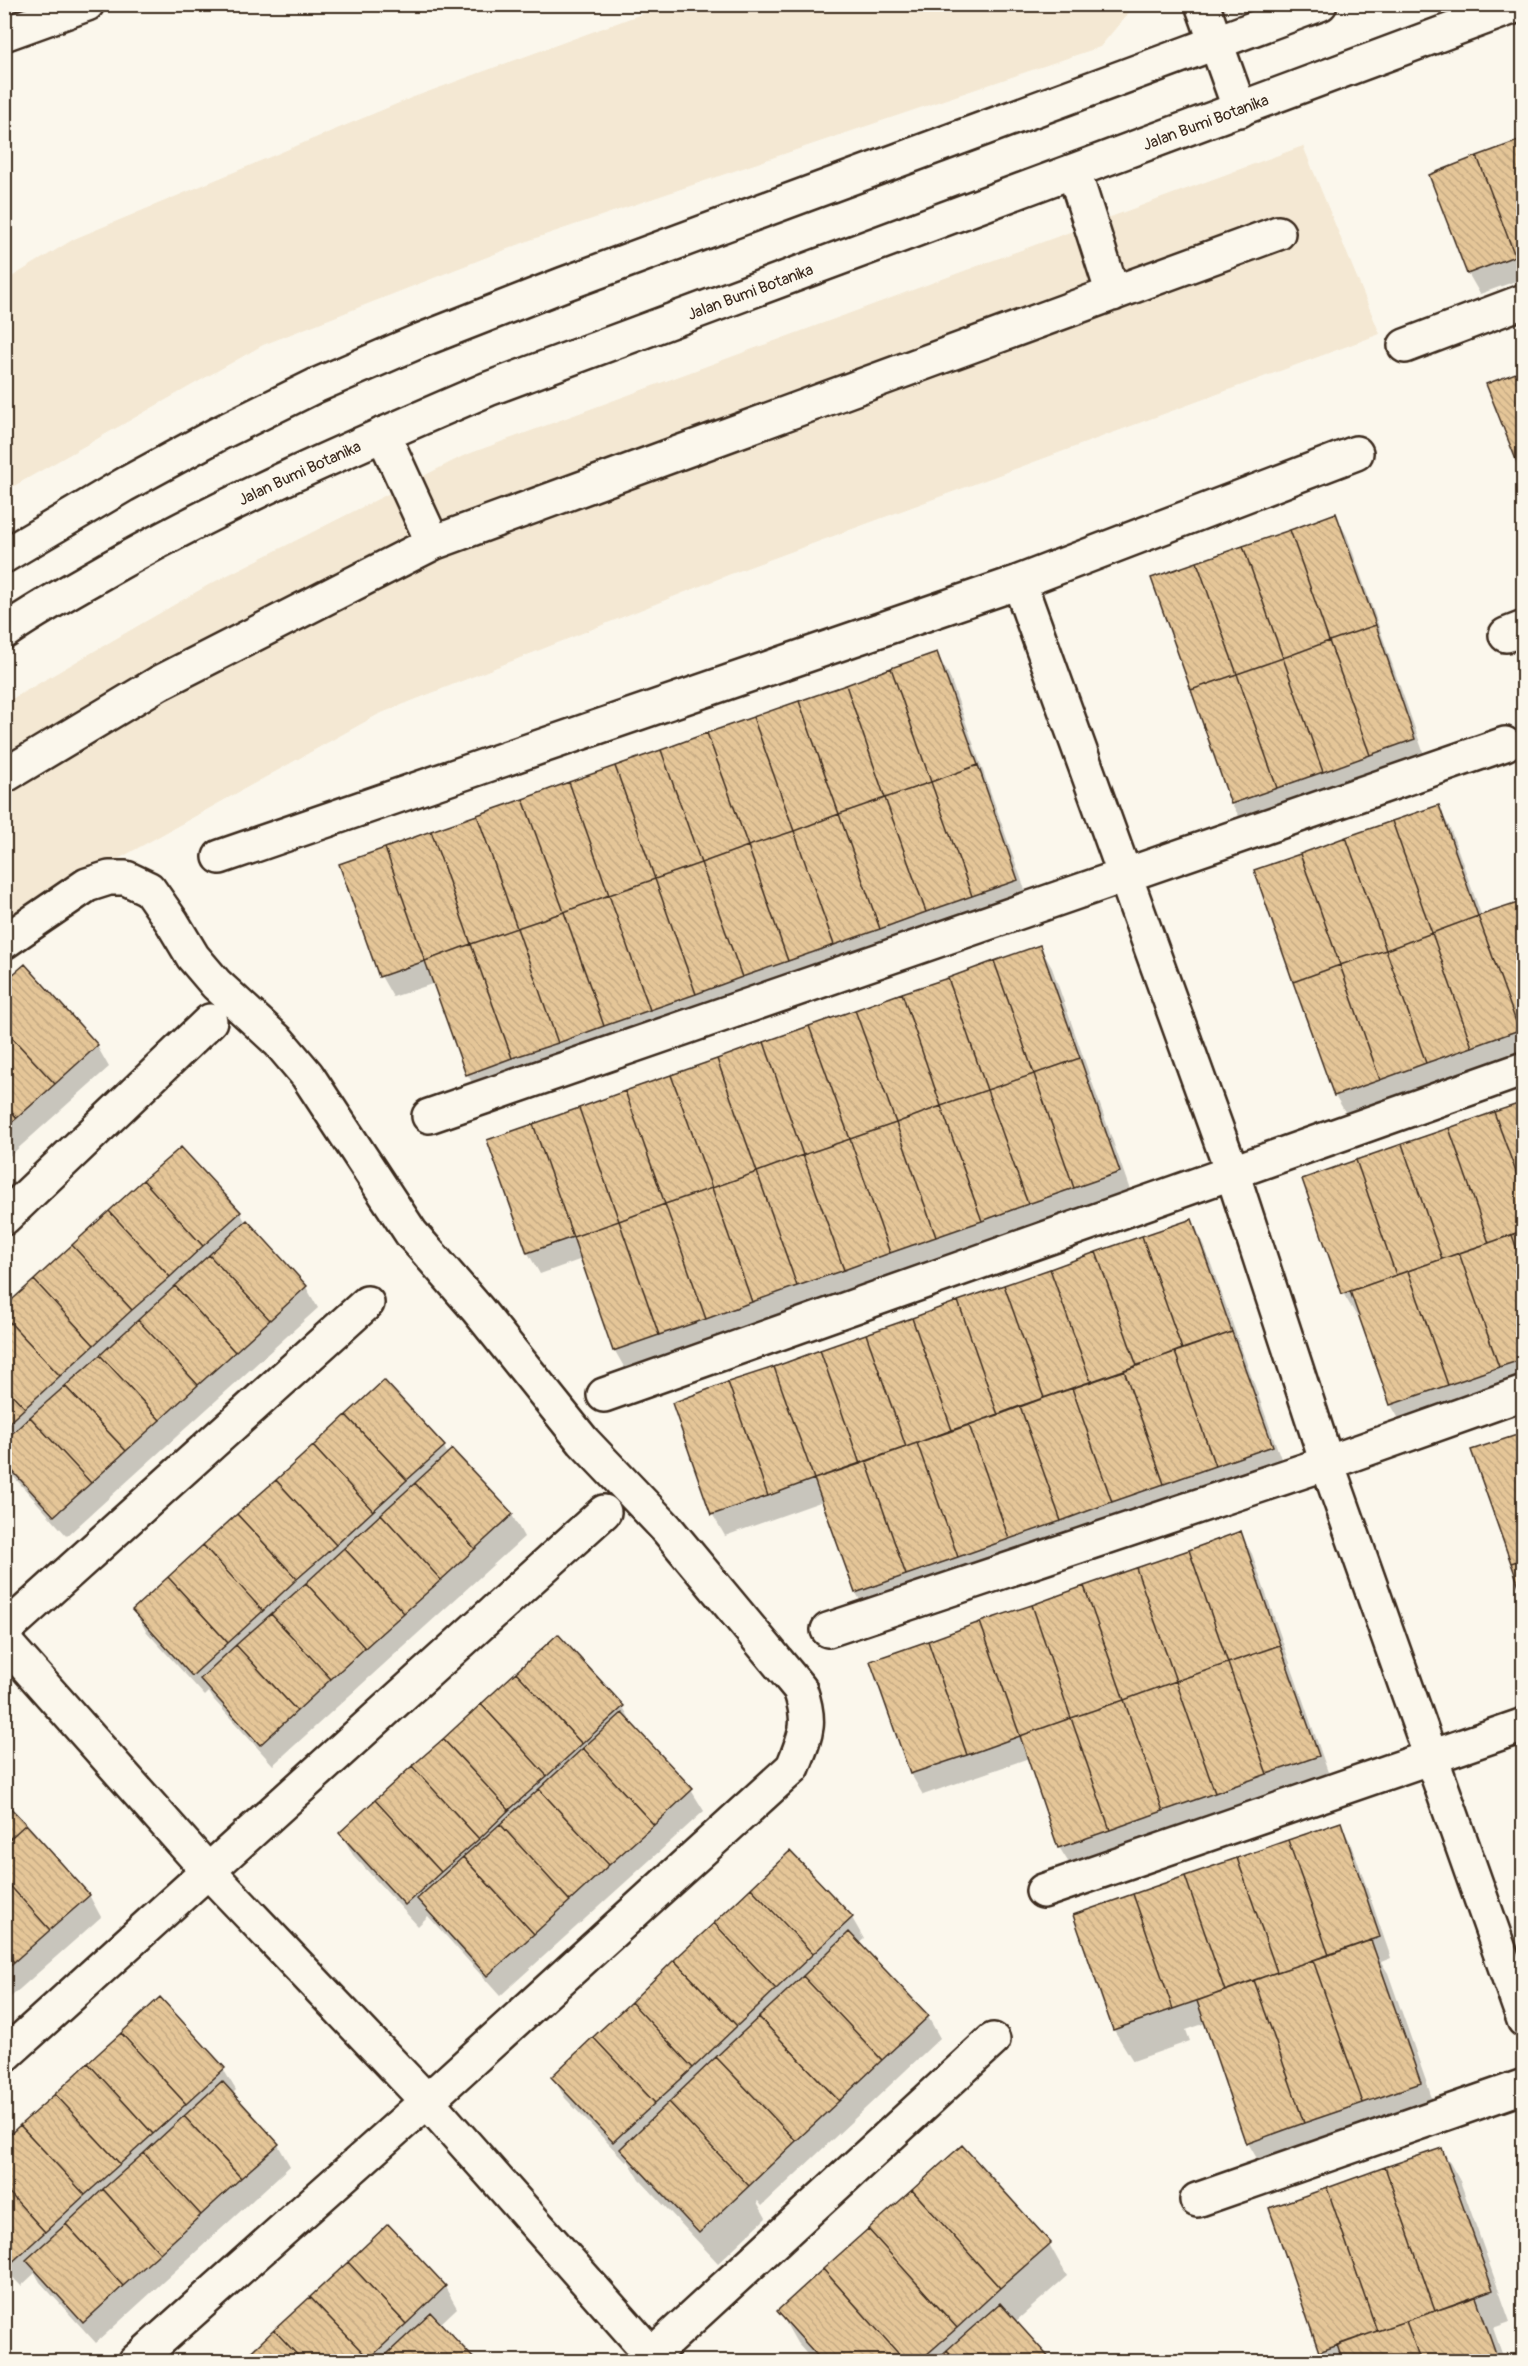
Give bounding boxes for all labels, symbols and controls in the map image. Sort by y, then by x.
street label: Jalan Bumi Botanika [1140,90,1272,155]
street label: Jalan Bumi Botanika [685,260,816,325]
street label: Jalan Bumi Botanika [235,436,364,510]

